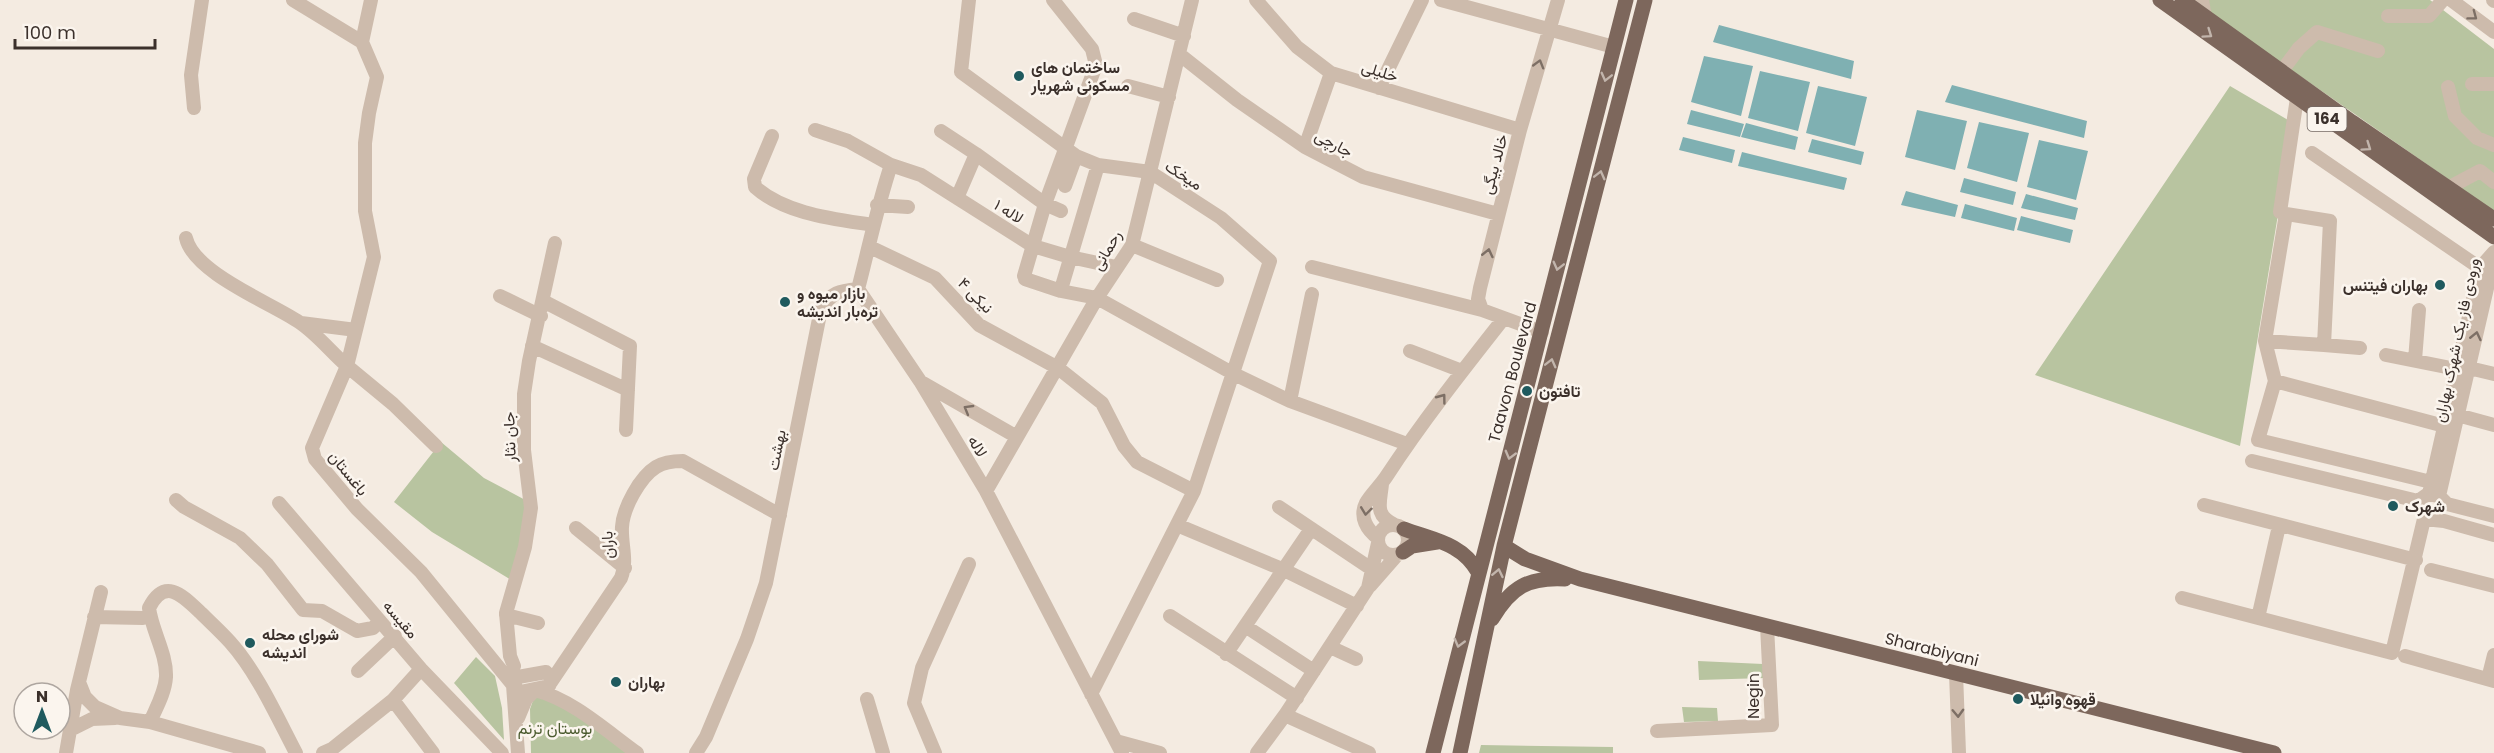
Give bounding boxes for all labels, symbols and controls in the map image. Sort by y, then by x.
one-way arrow [2466,9,2477,20]
scale bar [15,12,154,50]
text: 100 m [24,20,76,45]
one-way arrow [2201,27,2212,38]
street label: خلیلی [1359,55,1401,88]
place label: ساختمان های مسکونی شهریار [1030,56,1130,97]
one-way arrow [1532,60,1544,70]
marker: ساختمان های مسکونی شهریار [1012,69,1026,83]
one-way arrow [1601,72,1614,82]
road number: 164 [2308,107,2346,131]
street label: جارچی [1311,124,1357,163]
street label: خالد بیگی [1475,131,1514,197]
one-way arrow [2360,140,2371,151]
street label: میخک [1161,155,1207,196]
one-way arrow [1592,170,1605,180]
street label: لاله ۱ [990,193,1028,229]
street label: رحمانی [1086,226,1127,275]
one-way arrow [1481,248,1494,258]
street label: ورودی فاز یک شهرک بهاران [2428,256,2485,424]
one-way arrow [1553,261,1566,271]
street label: نیکی ۴ [953,272,999,319]
place label: بهاران فیتنس [2343,274,2428,297]
marker: بهاران فیتنس [2433,278,2447,292]
place label: بازار میوه و تره‌بار اندیشه [797,282,878,323]
marker: بازار میوه و تره‌بار اندیشه [778,295,792,309]
street label: Taavon Boulevard [1483,299,1542,445]
one-way arrow [2469,331,2482,341]
one-way arrow [1544,359,1556,369]
place label: تافتون [1539,380,1580,403]
marker: تافتون [1520,384,1534,398]
one-way arrow [1435,393,1446,404]
one-way arrow [964,405,975,416]
street label: جان نثار [497,411,522,464]
street label: بهشت [761,428,792,472]
street label: لاله [962,431,993,462]
street label: باغستان [323,446,374,501]
one-way arrow [1504,450,1517,460]
place label: شهرک [2405,495,2445,518]
marker: شهرک [2386,499,2400,513]
one-way arrow [1360,507,1373,516]
street label: باران [595,530,620,559]
one-way arrow [1491,568,1504,578]
street label: مقیسه [377,595,424,644]
place label: شورای محله اندیشه [262,623,339,664]
street label: Sharabiyani [1883,627,1981,672]
marker: شورای محله اندیشه [243,636,257,650]
one-way arrow [1454,638,1467,648]
place label: بهاران [628,671,665,694]
street label: Negin [1742,673,1765,719]
marker: بهاران [609,675,623,689]
north arrow [12,681,72,741]
text: N [36,685,48,708]
place label: قهوه وانیلا [2030,688,2096,711]
marker: قهوه وانیلا [2011,692,2025,706]
one-way arrow [1951,709,1964,718]
park label: بوستان ترنم [518,717,592,740]

